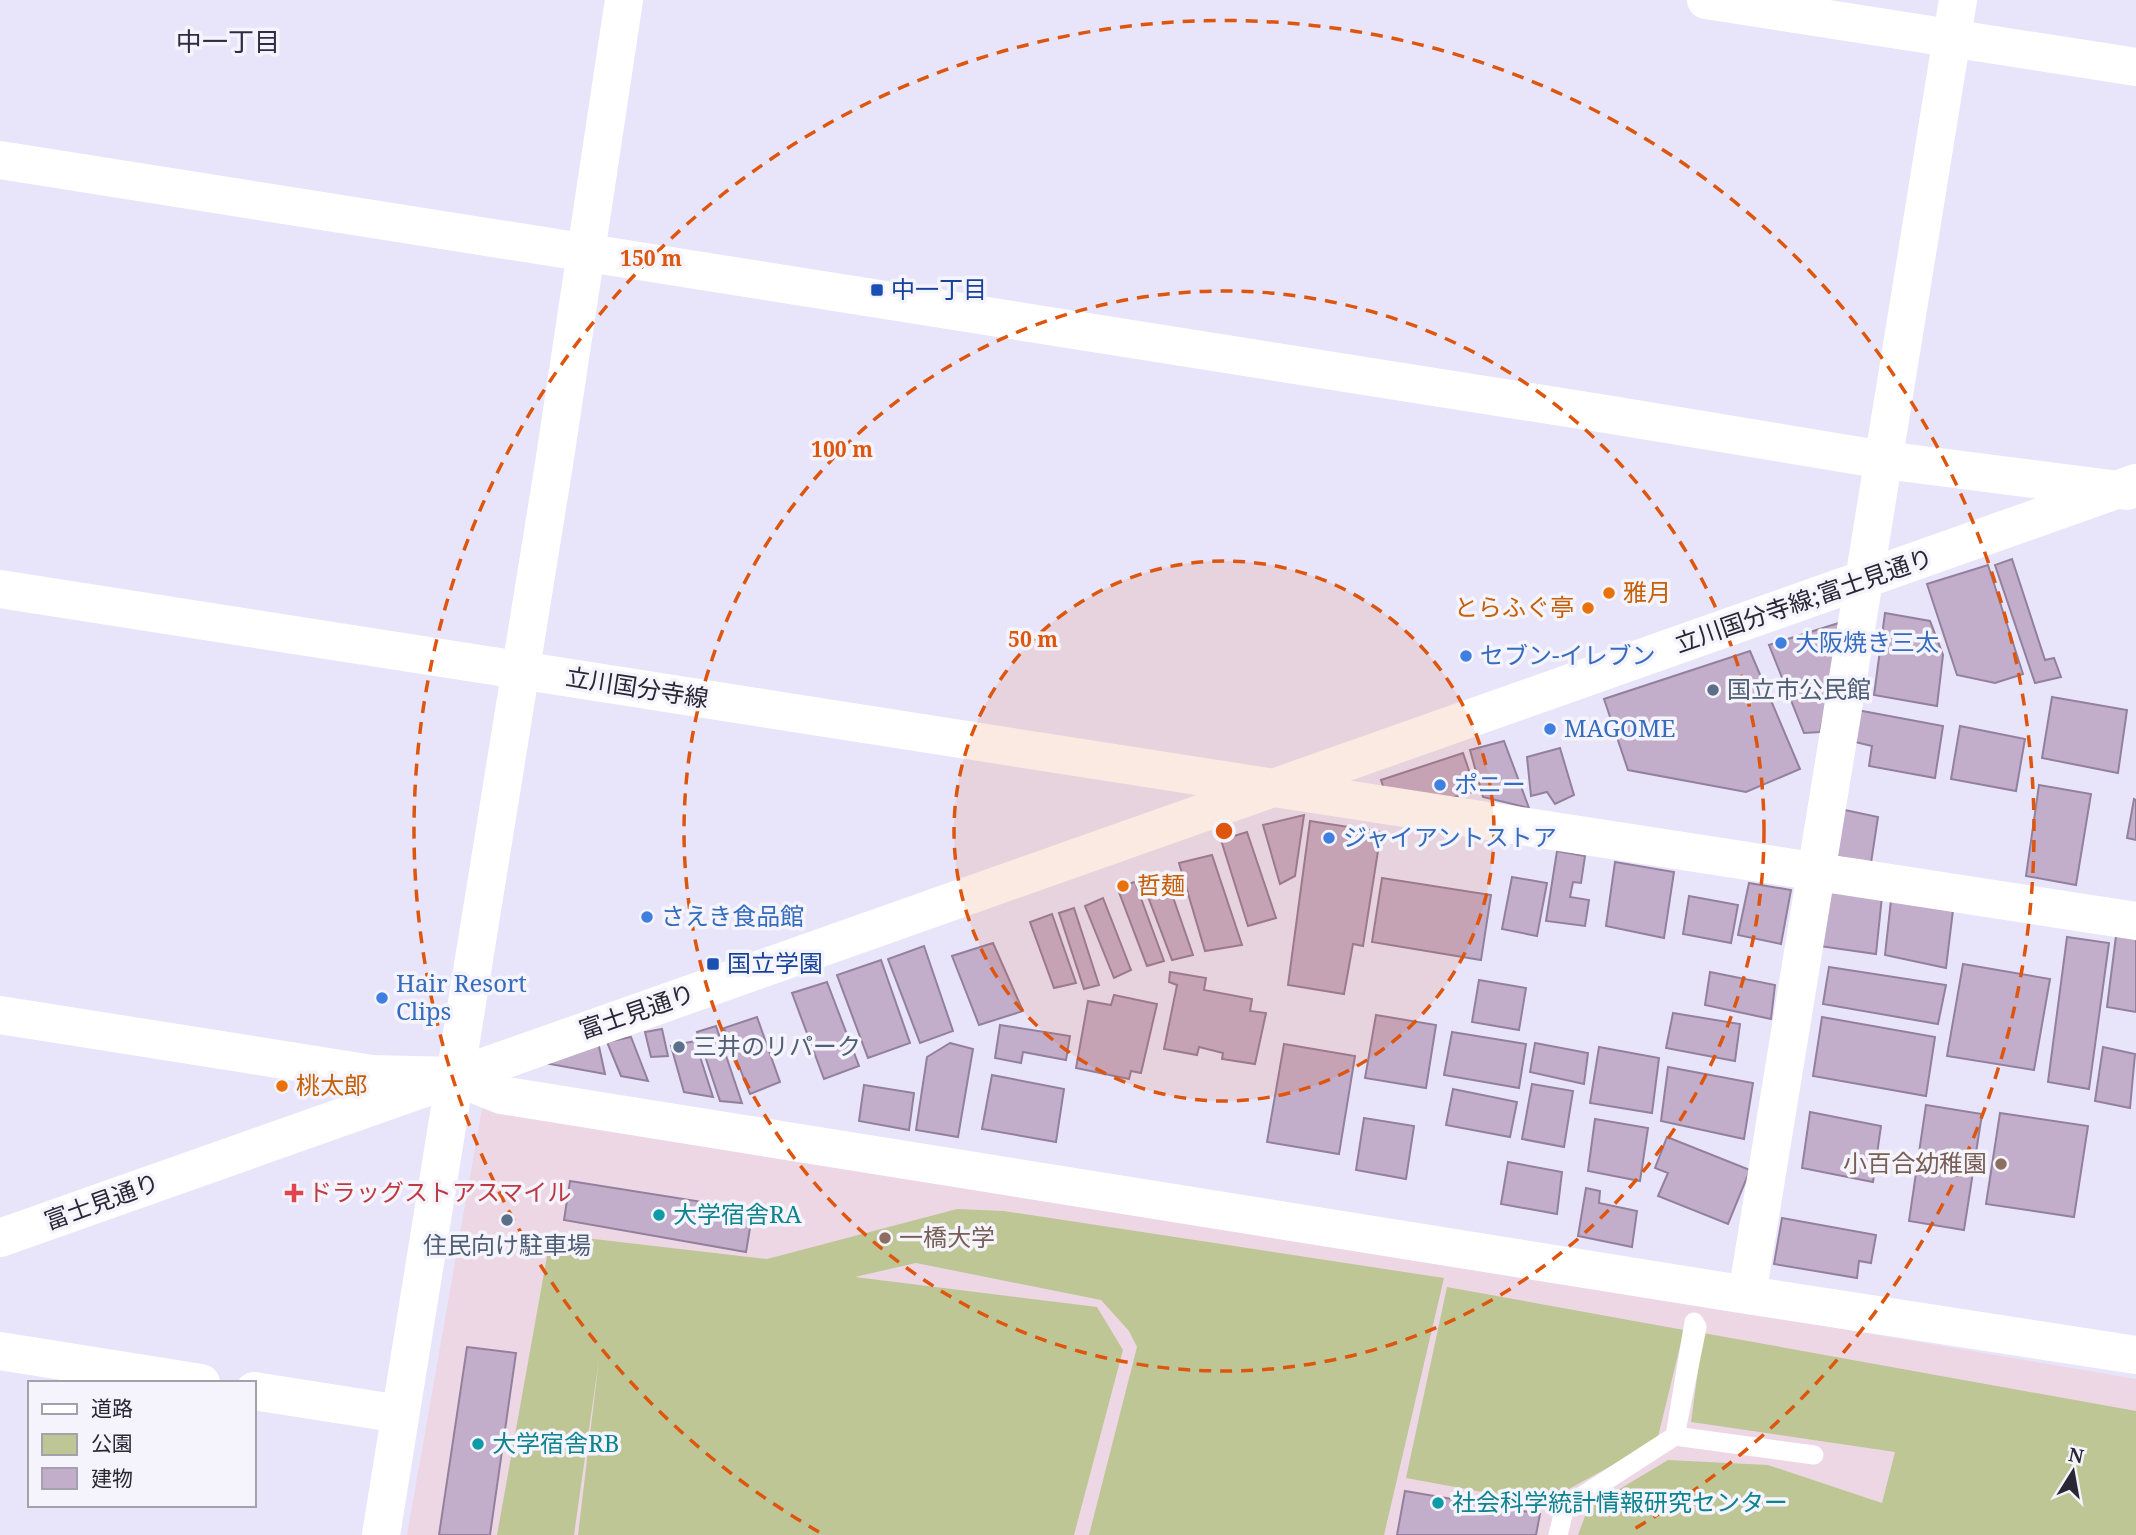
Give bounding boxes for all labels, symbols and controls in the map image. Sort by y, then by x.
district label: 中一丁目 [176,23,280,59]
text: 150 m [620,244,682,272]
place label: 中一丁目 [891,272,987,305]
marker: 中一丁目 [869,282,885,298]
text: 100 m [811,435,873,463]
street label: 立川国分寺線;富士見通り [1670,540,1937,659]
place label: 雅月 [1623,575,1671,608]
marker: 雅月 [1601,585,1617,601]
place label: とらふぐ亭 [1454,590,1574,623]
marker: とらふぐ亭 [1580,600,1596,616]
text: 50 m [1008,625,1058,653]
place label: 大阪焼き三太 [1795,625,1939,658]
marker: 大阪焼き三太 [1773,635,1789,651]
place label: セブン-イレブン [1480,638,1655,671]
marker: セブン-イレブン [1458,648,1474,664]
street label: 立川国分寺線 [564,659,711,714]
place label: 国立市公民館 [1727,672,1871,705]
marker: 国立市公民館 [1705,682,1721,698]
place label: MAGOME [1564,711,1675,744]
marker: MAGOME [1542,721,1558,737]
place label: ポニー [1454,767,1526,800]
marker: ポニー [1432,777,1448,793]
centre of rings [1212,819,1236,843]
place label: ジャイアントストア [1343,820,1557,853]
marker: ジャイアントストア [1321,830,1337,846]
place label: 哲麺 [1137,868,1185,901]
marker: 哲麺 [1115,878,1131,894]
place label: さえき食品館 [661,899,804,932]
marker: さえき食品館 [639,909,655,925]
place label: 国立学園 [727,946,823,979]
marker: 国立学園 [705,956,721,972]
place label: Hair Resort Clips [396,966,527,1027]
street label: 富士見通り [574,975,699,1046]
marker: Hair Resort Clips [374,990,390,1006]
place label: 三井のリパーク [693,1029,861,1062]
marker: 三井のリパーク [671,1039,687,1055]
place label: 桃太郎 [296,1068,368,1101]
marker: 桃太郎 [274,1078,290,1094]
place label: 小百合幼稚園 [1843,1146,1987,1179]
marker: 小百合幼稚園 [1993,1156,2009,1172]
street label: 富士見通り [39,1165,164,1237]
place label: ドラッグストアスマイル [308,1175,571,1208]
marker: ドラッグストアスマイル [286,1185,302,1201]
place label: 大学宿舎RA [673,1197,802,1230]
marker: 大学宿舎RA [651,1207,667,1223]
marker: 住民向け駐車場 [499,1212,515,1228]
place label: 一橋大学 [899,1220,995,1253]
place label: 住民向け駐車場 [423,1228,591,1261]
marker: 一橋大学 [877,1230,893,1246]
legend [28,1381,256,1507]
text: 道路 [91,1394,133,1422]
place label: 大学宿舎RB [492,1426,619,1459]
text: 公園 [91,1429,133,1457]
marker: 大学宿舎RB [470,1436,486,1452]
north arrow [2038,1437,2108,1507]
text: N [2066,1441,2086,1470]
text: 建物 [91,1464,133,1492]
place label: 社会科学統計情報研究センター [1452,1485,1788,1518]
marker: 社会科学統計情報研究センター [1430,1495,1446,1511]

